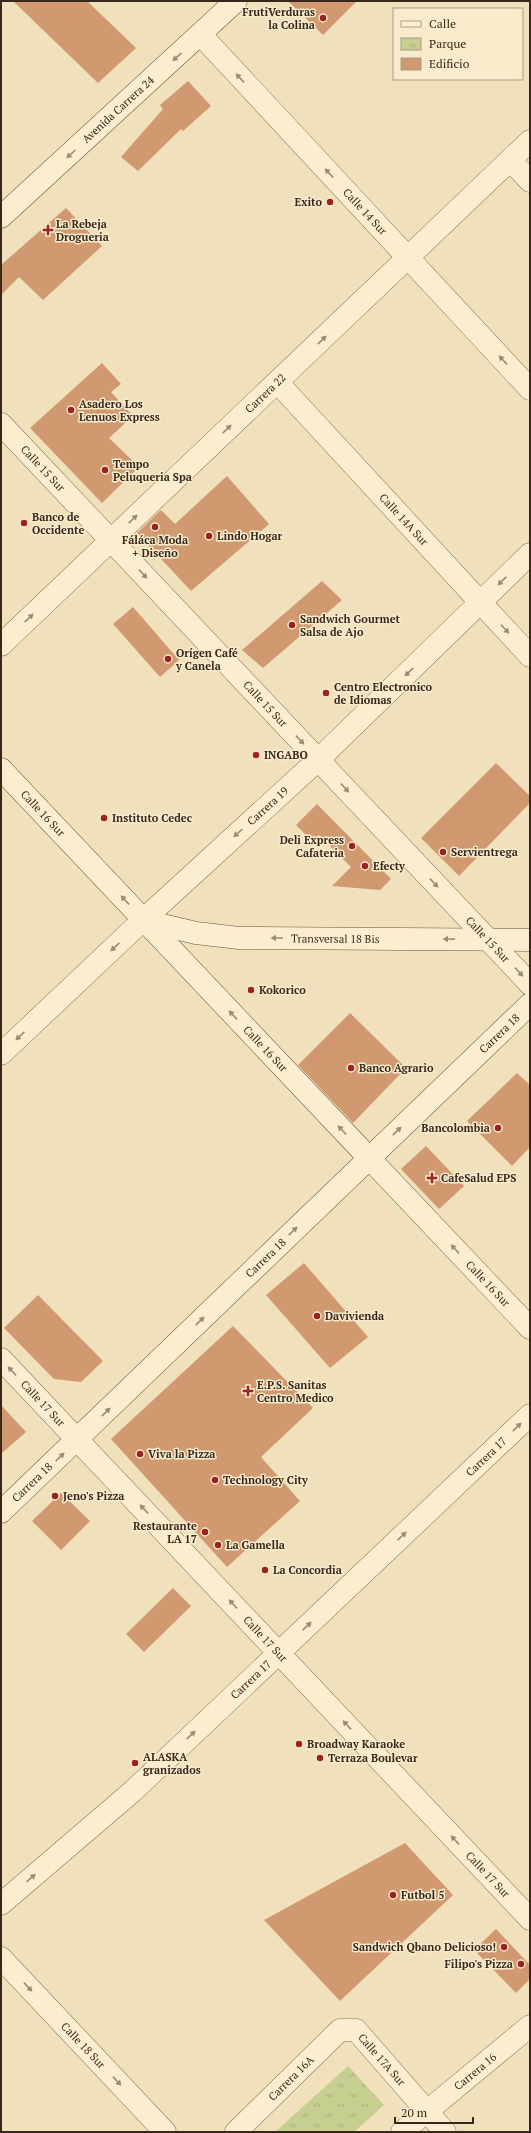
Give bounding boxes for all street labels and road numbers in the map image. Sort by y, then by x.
street label: Avenida Carrera 24 [79,73,157,146]
street label: Calle 14 Sur [340,185,391,238]
street label: Carrera 22 [242,371,289,416]
street label: Calle 15 Sur [18,442,69,495]
street label: Calle 14A Sur [376,490,432,549]
street label: Calle 15 Sur [240,678,291,730]
street label: Carrera 19 [244,784,291,828]
street label: Calle 16 Sur [18,787,69,840]
street label: Calle 15 Sur [463,913,514,966]
street label: Transversal 18 Bis [291,931,380,946]
street label: Carrera 18 [476,1011,523,1056]
street label: Calle 16 Sur [240,1023,291,1075]
street label: Carrera 18 [243,1235,289,1280]
street label: Calle 16 Sur [463,1258,514,1310]
street label: Calle 17 Sur [18,1377,69,1430]
street label: Carrera 17 [463,1434,509,1479]
street label: Carrera 18 [9,1459,55,1505]
street label: Calle 17 Sur [240,1613,291,1665]
street label: Carrera 17 [227,1657,274,1702]
street label: Calle 17 Sur [463,1848,514,1901]
street label: Calle 18 Sur [58,2019,109,2072]
street label: Calle 17A Sur [355,2031,409,2089]
street label: Carrera 16 [451,2050,499,2093]
street label: Carrera 16A [265,2052,317,2104]

